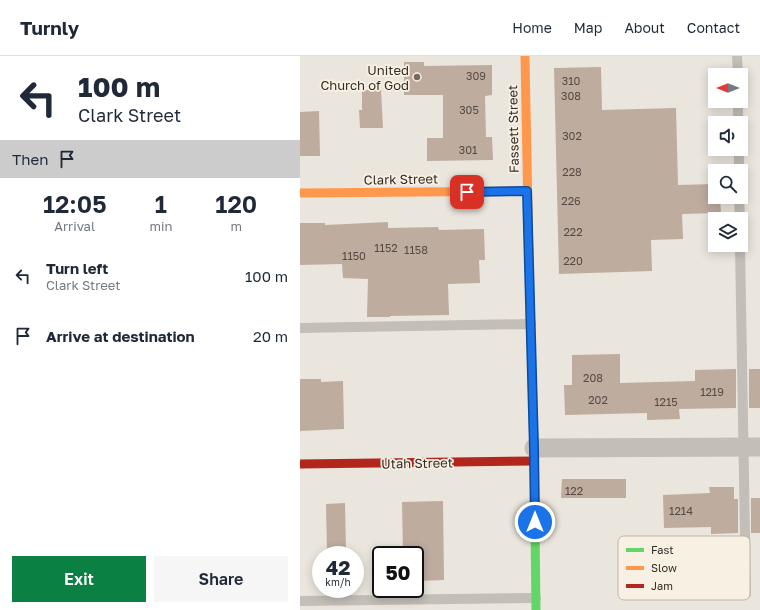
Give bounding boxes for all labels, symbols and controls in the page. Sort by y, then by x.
text: Turnly [20,16,79,39]
text: Home [512,19,552,36]
text: Map [574,19,602,36]
text: About [624,19,665,36]
text: Contact [687,19,740,36]
place label: United Church of God [320,62,409,93]
north arrow [708,68,748,108]
map controls [708,68,748,252]
house number: 309 [466,69,486,82]
text: 100 m [78,70,160,103]
icon: left [12,72,64,124]
marker: United Church of God [412,72,422,82]
house number: 310 [562,74,580,87]
street label: Fassett Street [504,85,522,173]
house number: 308 [561,89,581,102]
house number: 305 [459,103,479,116]
text: Clark Street [78,104,181,126]
button: sound [708,116,748,156]
house number: 302 [562,129,582,142]
house number: 301 [459,143,477,156]
icon: arrive [56,148,78,170]
text: Then [12,150,48,168]
button: search [708,164,748,204]
house number: 228 [562,165,582,178]
street label: Clark Street [364,170,438,188]
pin [450,175,484,209]
icon: arrive [456,181,478,203]
text: 12:05 [43,189,107,218]
text: 1 [155,189,167,218]
text: 120 [215,189,257,218]
house number: 226 [561,194,581,207]
button: layers [708,212,748,252]
text: Arrival [54,218,95,234]
text: min [149,218,172,234]
text: m [230,218,242,234]
house number: 222 [563,225,583,238]
house number: 1152 [374,241,398,254]
house number: 1158 [404,243,428,256]
house number: 1150 [342,249,366,262]
house number: 220 [563,254,583,267]
text: Turn left [46,259,108,277]
icon: left [12,265,34,287]
text: 100 m [245,267,288,285]
text: Clark Street [46,277,121,293]
icon: arrive [12,325,34,347]
text: Arrive at destination [46,327,195,345]
text: 20 m [253,327,288,345]
house number: 208 [583,371,603,384]
house number: 1219 [700,385,724,398]
house number: 202 [588,393,608,406]
house number: 1215 [654,395,678,408]
street label: Utah Street [381,454,453,472]
house number: 122 [565,484,583,497]
position arrow [514,501,556,543]
house number: 1214 [669,504,693,517]
legend [618,536,750,600]
text: Fast [651,543,674,556]
speed limit sign: 50 [372,546,424,598]
text: 42 [326,555,350,579]
button: Exit [12,556,146,602]
button: Share [154,556,288,602]
text: Slow [651,561,677,574]
text: km/h [325,576,351,588]
text: Jam [651,579,673,592]

